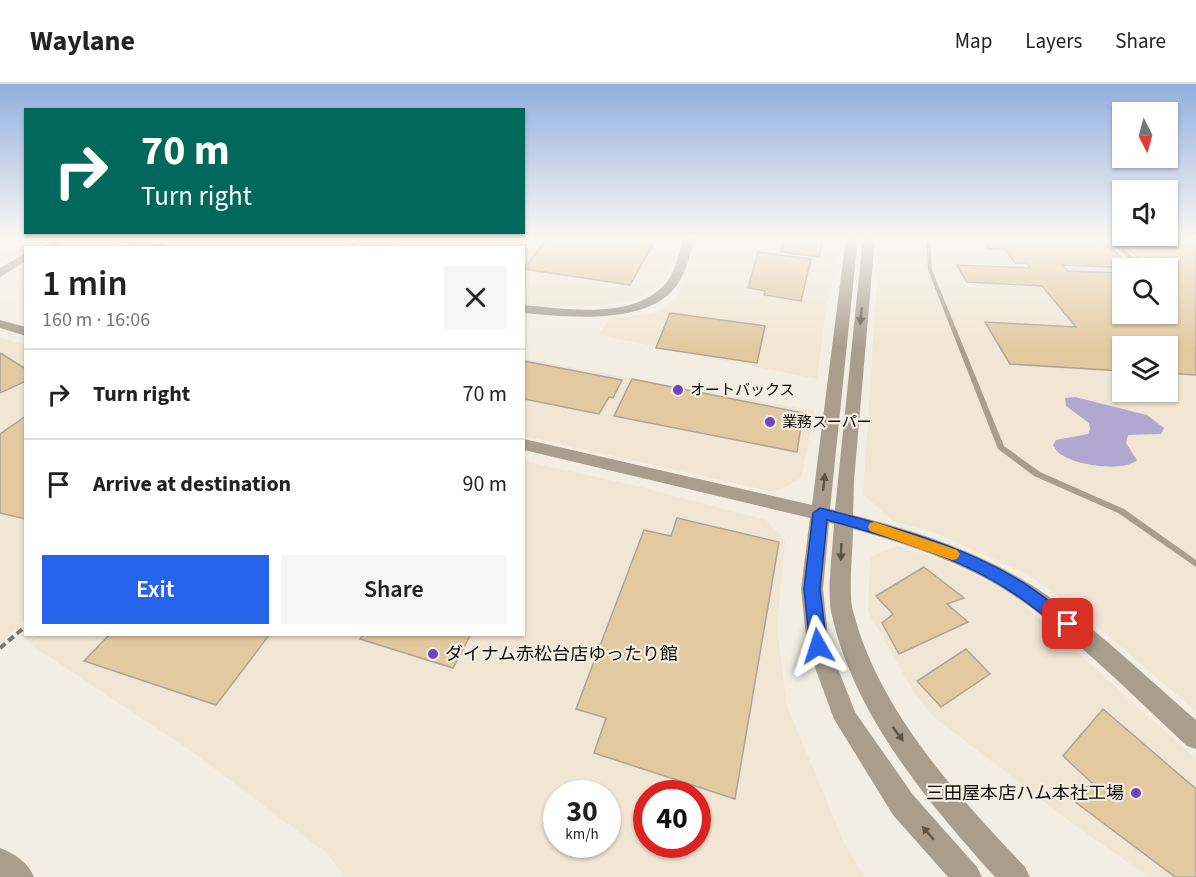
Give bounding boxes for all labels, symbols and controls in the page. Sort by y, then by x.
text: Waylane [30,21,135,61]
text: Map [955,26,992,56]
text: Layers [1025,26,1082,56]
text: Share [1115,26,1166,56]
north arrow [1112,102,1178,168]
map controls [1112,102,1178,402]
text: 70 m [141,121,230,181]
icon: right [42,132,120,210]
text: Turn right [141,177,252,216]
button: sound [1112,180,1178,246]
text: 1 min [42,258,128,309]
button: search [1112,258,1178,324]
button: close [444,266,507,329]
text: 160 m · 16:06 [42,306,150,334]
one-way arrow [856,307,866,326]
button: layers [1112,336,1178,402]
icon: right [42,378,75,411]
text: Turn right [93,378,190,410]
text: 70 m [462,378,507,410]
place label: オートバックス [690,380,795,401]
marker: オートバックス [671,383,685,397]
place label: 業務スーパー [782,412,872,433]
marker: 業務スーパー [763,415,777,429]
icon: arrive [42,468,75,501]
text: Arrive at destination [93,468,291,500]
text: 90 m [462,468,507,500]
one-way arrow [819,472,828,491]
one-way arrow [837,543,846,562]
button: Exit [42,555,269,624]
button: Share [281,555,507,624]
pin [1042,598,1093,649]
icon: arrive [1051,607,1084,640]
position arrow [786,614,850,678]
place label: ダイナム赤松台店ゆったり館 [445,642,678,667]
marker: ダイナム赤松台店ゆったり館 [426,647,440,661]
one-way arrow [892,726,904,742]
speed limit sign: 40 [633,780,711,858]
place label: 三田屋本店ハム本社工場 [926,781,1124,806]
marker: 三田屋本店ハム本社工場 [1129,786,1143,800]
text: 30 [566,790,598,833]
text: km/h [565,824,599,845]
one-way arrow [922,826,935,841]

